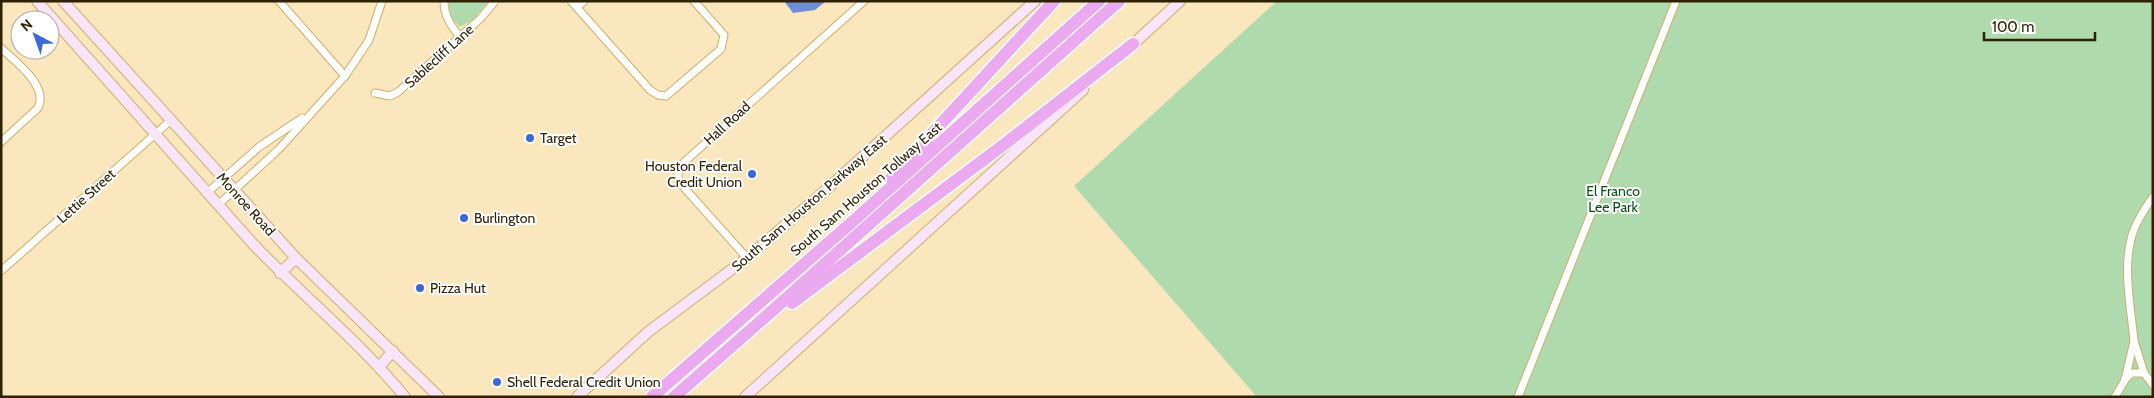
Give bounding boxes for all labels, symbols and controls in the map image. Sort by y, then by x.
north arrow [10,10,60,60]
scale bar [1984,10,2095,42]
text: N [17,15,36,35]
text: 100 m [1992,18,2034,36]
street label: Sablecliff Lane [401,20,477,92]
street label: Hall Road [700,97,754,149]
street label: South Sam Houston Tollway East [786,118,946,260]
place label: Target [540,129,577,147]
street label: South Sam Houston Parkway East [728,130,891,275]
marker: Target [524,132,536,144]
place label: Houston Federal Credit Union [645,157,743,191]
street label: Lettie Street [53,165,119,227]
street label: Monroe Road [213,168,279,240]
marker: Houston Federal Credit Union [746,168,758,180]
park label: El Franco Lee Park [1586,182,1640,216]
place label: Burlington [474,209,535,227]
marker: Burlington [458,212,470,224]
place label: Pizza Hut [430,279,486,297]
marker: Pizza Hut [414,282,426,294]
place label: Shell Federal Credit Union [507,373,661,391]
marker: Shell Federal Credit Union [491,376,503,388]

